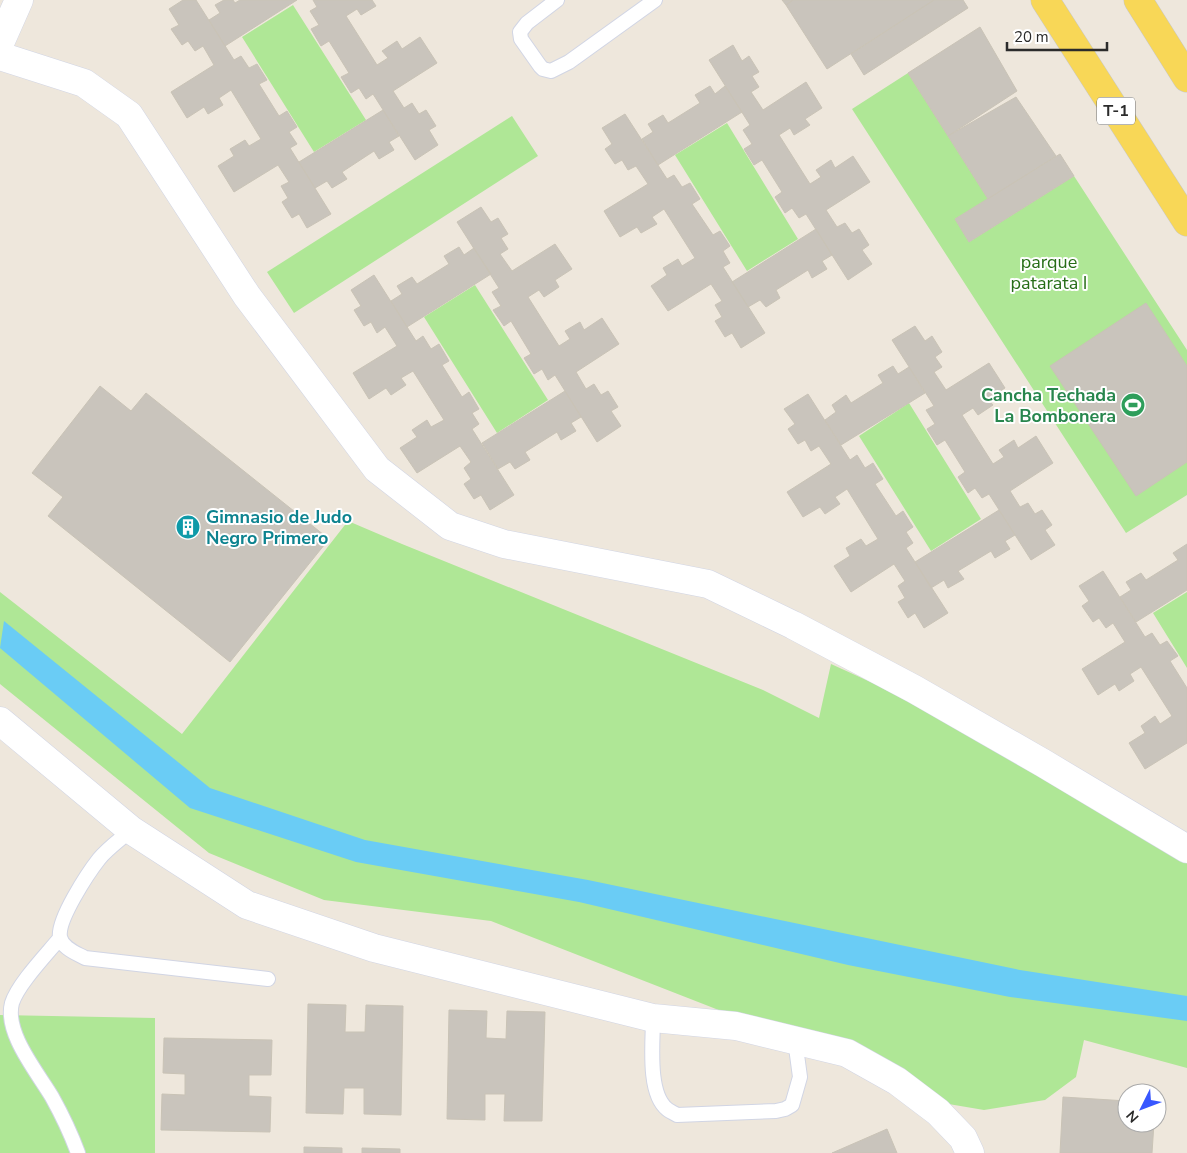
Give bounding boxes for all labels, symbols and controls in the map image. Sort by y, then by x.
scale bar [1007,20,1107,52]
text: 20 m [1014,27,1049,47]
road number: T-1 [1097,98,1135,124]
park label: parque patarata I [1011,250,1087,295]
place label: Cancha Techada La Bombonera [981,383,1116,428]
sports icon: Cancha Techada La Bombonera [1120,392,1146,418]
place label: Gimnasio de Judo Negro Primero [206,505,352,550]
building icon: Gimnasio de Judo Negro Primero [175,514,201,540]
north arrow [1117,1083,1167,1133]
text: N [1122,1106,1143,1127]

